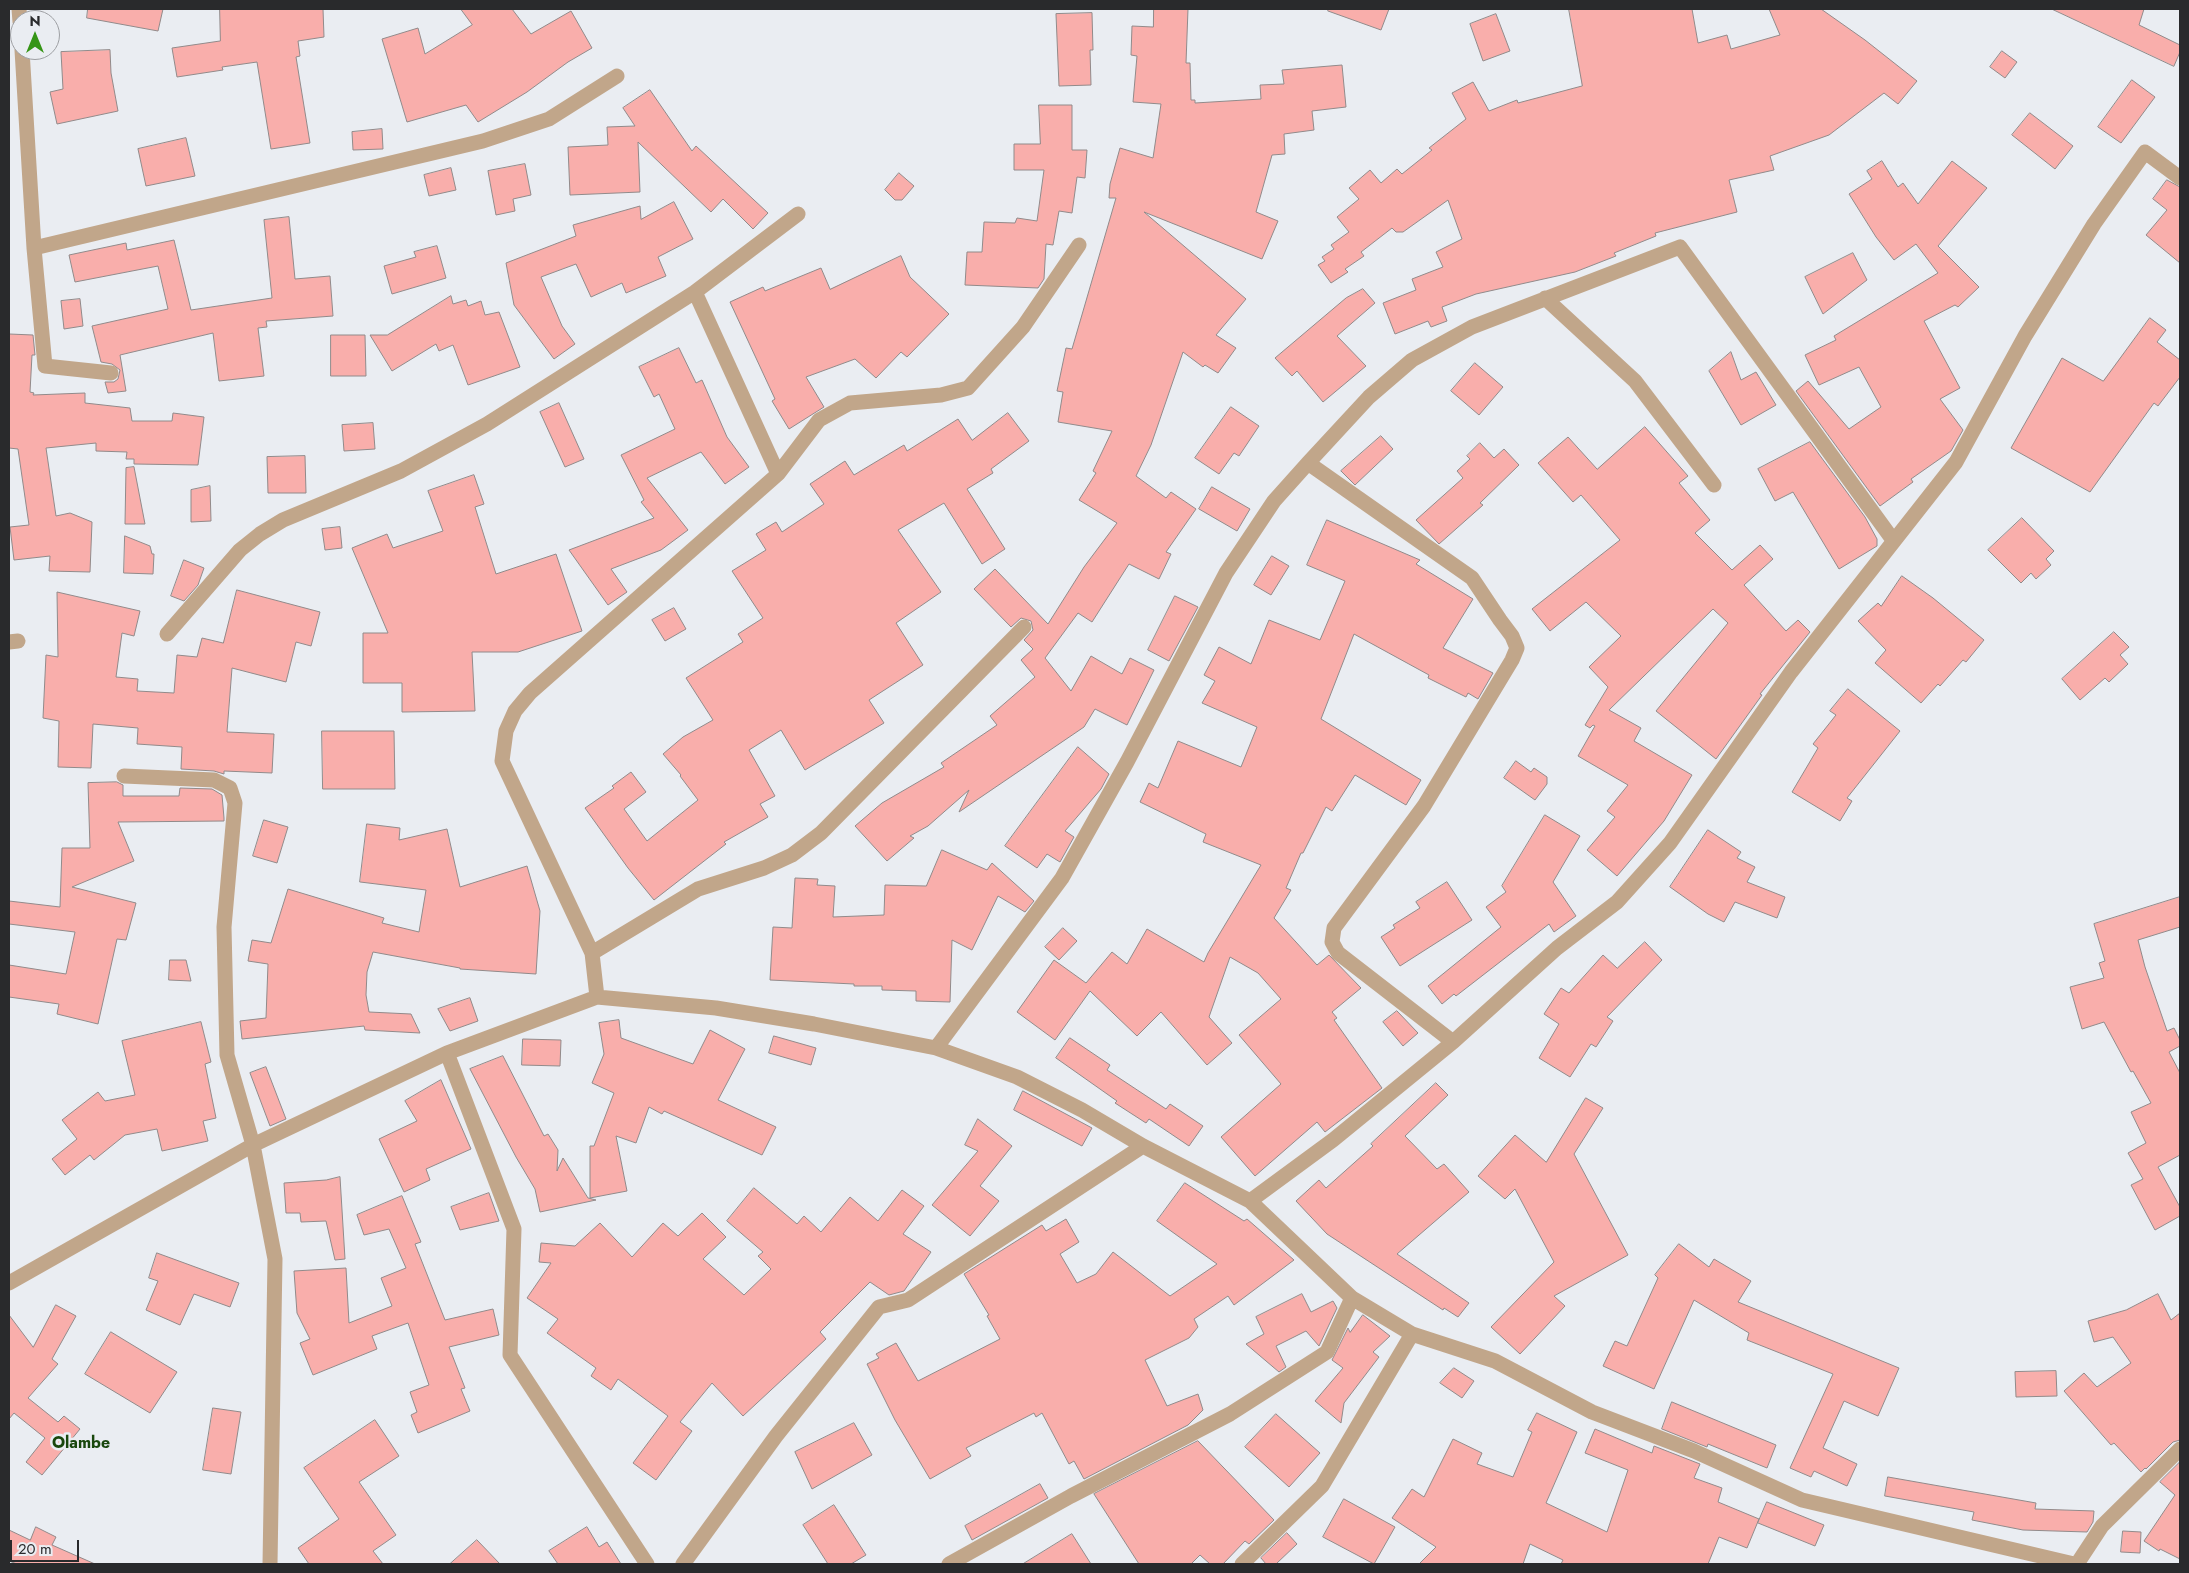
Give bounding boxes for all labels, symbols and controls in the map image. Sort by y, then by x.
north arrow [10,10,60,60]
text: N [29,11,41,31]
district label: Olambe [52,1434,110,1454]
scale bar [12,1530,81,1562]
text: 20 m [18,1538,52,1560]

